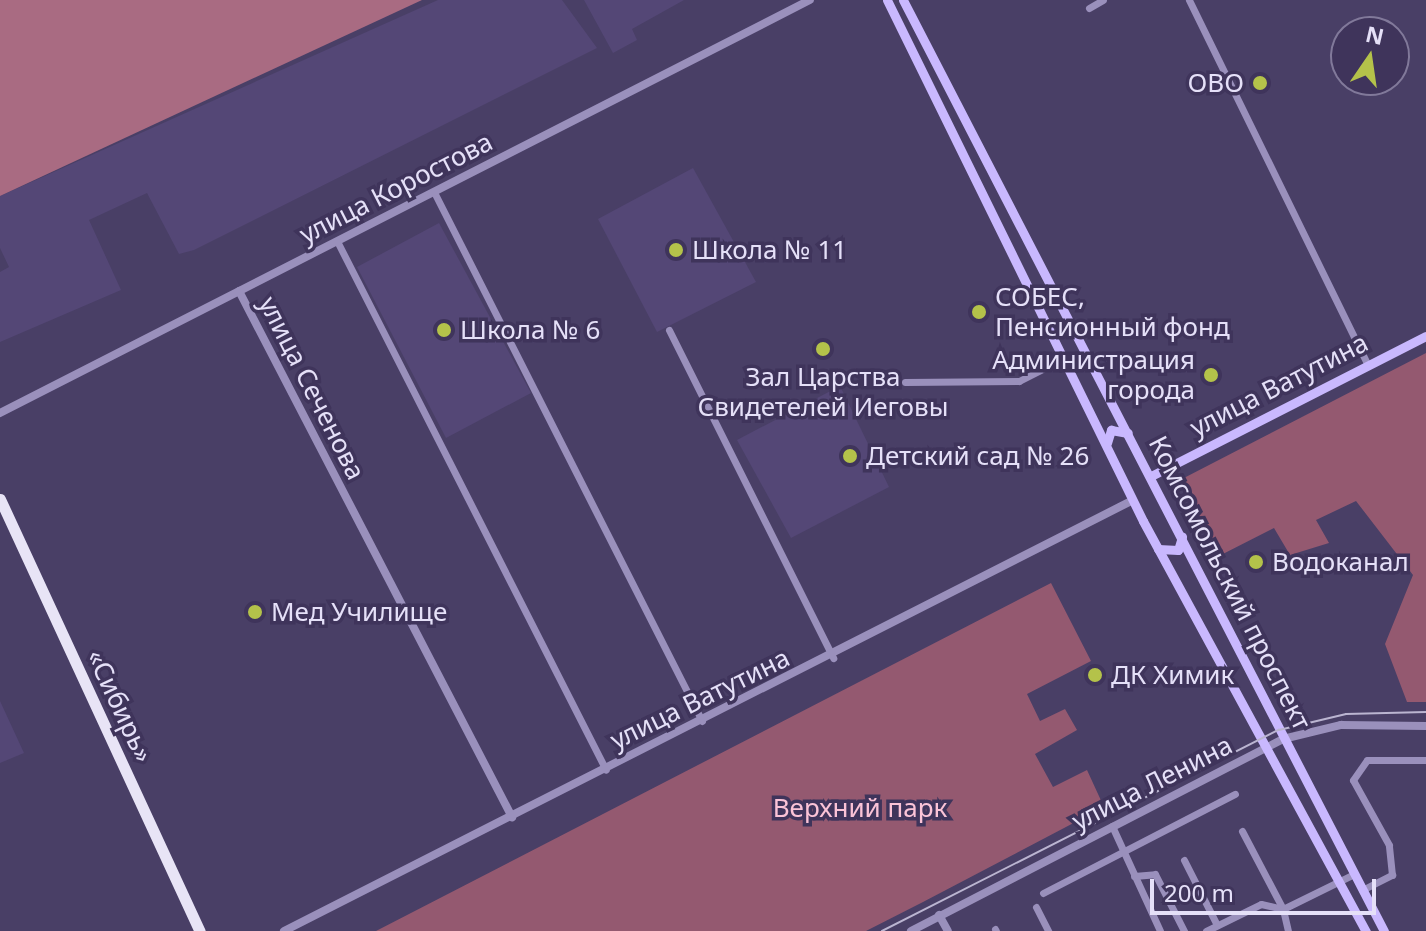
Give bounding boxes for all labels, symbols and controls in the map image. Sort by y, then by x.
north arrow [1330,16,1410,96]
text: N [1363,18,1387,51]
place label: ОВО [1188,67,1244,99]
marker: ОВО [1251,74,1269,92]
street label: улица Коростова [294,126,498,250]
place label: Школа № 11 [692,234,847,266]
marker: Школа № 11 [667,241,685,259]
place label: СОБЕС, Пенсионный фонд [995,281,1230,342]
street label: улица Сеченова [252,291,372,485]
marker: СОБЕС, Пенсионный фонд [970,303,988,321]
place label: Школа № 6 [460,314,600,346]
marker: Школа № 6 [435,321,453,339]
street label: улица Ватутина [1185,327,1373,443]
marker: Зал Царства Свидетелей Иеговы [814,340,832,358]
place label: Администрация города [992,344,1195,406]
place label: Зал Царства Свидетелей Иеговы [698,361,948,422]
marker: Администрация города [1202,366,1220,384]
street label: Комсомольский проспект [1142,431,1318,735]
place label: Детский сад № 26 [866,440,1089,472]
marker: Детский сад № 26 [841,447,859,465]
place label: Водоканал [1272,546,1409,578]
marker: Водоканал [1247,553,1265,571]
place label: Мед Училище [271,596,447,628]
marker: Мед Училище [246,603,264,621]
street label: улица Ватутина [605,642,795,756]
street label: «Сибирь» [80,645,160,767]
place label: ДК Химик [1111,659,1234,691]
marker: ДК Химик [1086,666,1104,684]
street label: улица Ленина [1067,729,1237,837]
park label: Верхний парк [773,792,947,824]
scale bar [1154,863,1380,913]
text: 200 m [1164,876,1234,909]

